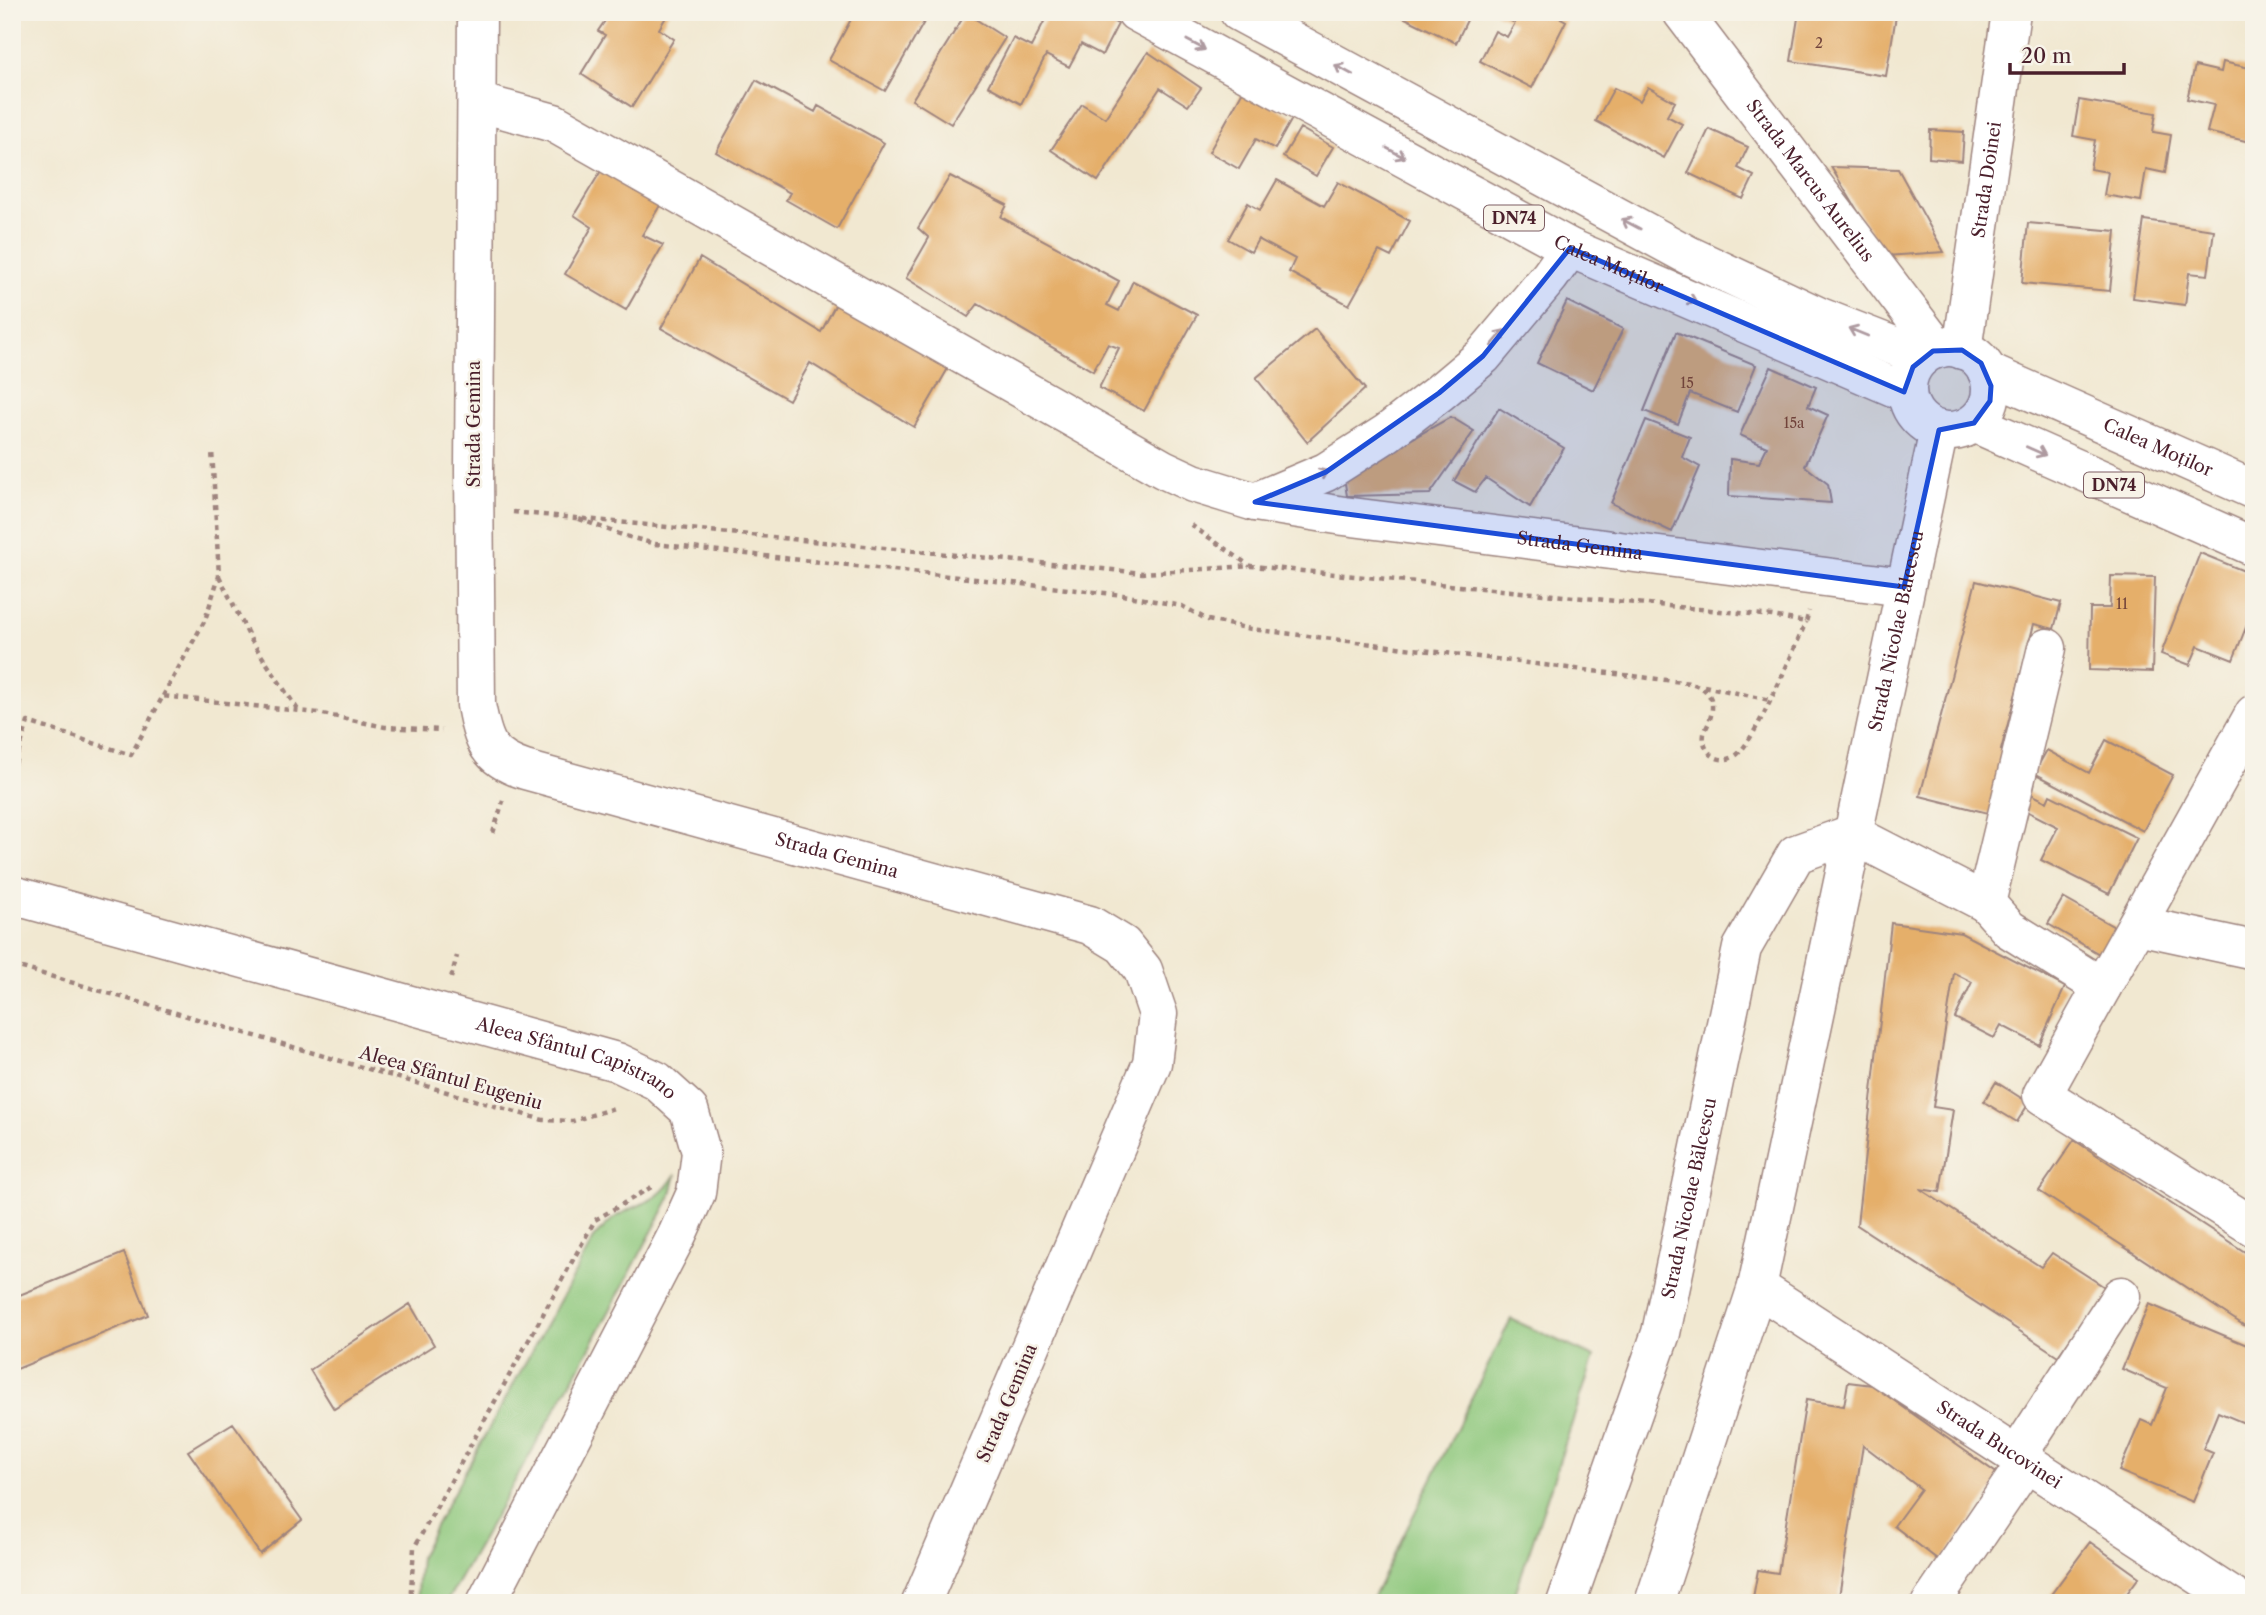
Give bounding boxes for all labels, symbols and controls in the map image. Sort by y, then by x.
scale bar [2010,32,2124,76]
house number: 2 [1815,34,1823,52]
one-way arrow [1185,38,1205,52]
text: 20 m [2021,43,2072,68]
one-way arrow [1335,63,1355,77]
street label: Strada Marcus Aurelius [1742,95,1879,266]
street label: Strada Doinei [1967,120,2006,239]
one-way arrow [1385,146,1405,160]
road number: DN74 [1484,206,1544,230]
one-way arrow [1621,217,1642,230]
street label: Calea Moților [1550,230,1667,298]
one-way arrow [1676,292,1697,305]
one-way arrow [1848,325,1870,338]
one-way arrow [1490,330,1506,348]
street label: Strada Gemina [463,360,485,487]
house number: 15 [1680,374,1694,392]
house number: 15a [1784,414,1805,432]
street label: Calea Moților [2100,414,2217,482]
one-way arrow [2025,445,2047,458]
one-way arrow [1307,468,1328,481]
road number: DN74 [2084,472,2144,498]
street label: Strada Gemina [1516,527,1645,565]
street label: Strada Nicolae Bălcescu [1864,528,1928,734]
house number: 11 [2116,595,2128,613]
street label: Strada Gemina [773,828,901,883]
street label: Aleea Sfântul Capistrano [473,1012,681,1104]
street label: Aleea Sfântul Eugeniu [356,1041,545,1115]
street label: Strada Nicolae Bălcescu [1657,1096,1721,1301]
street label: Strada Gemina [972,1340,1042,1466]
street label: Strada Bucovinei [1932,1396,2066,1494]

